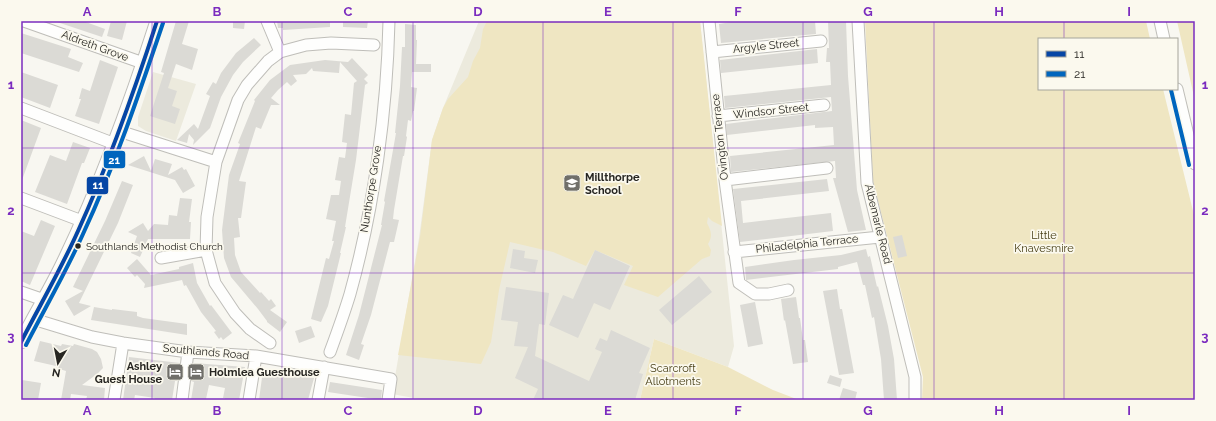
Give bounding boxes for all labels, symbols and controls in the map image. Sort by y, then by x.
text: A [83,4,92,19]
text: B [213,4,222,19]
text: C [344,4,353,19]
text: D [473,4,483,19]
text: E [604,4,612,19]
text: F [734,4,742,19]
text: G [863,4,873,19]
text: H [994,4,1004,19]
text: I [1127,4,1131,19]
street label: Aldreth Grove [60,28,131,64]
street label: Argyle Street [732,36,800,56]
legend [1038,38,1178,90]
text: 11 [1074,47,1084,61]
text: 21 [1074,67,1085,81]
text: 1 [8,77,15,92]
text: 1 [1202,77,1209,92]
street label: Ovington Terrace [709,93,731,181]
street label: Windsor Street [733,101,810,121]
street label: Nunthorpe Grove [358,144,384,233]
line badge: 21 [103,150,126,169]
text: 21 [108,154,120,167]
place label: Millthorpe School [585,171,640,197]
school or university icon: Millthorpe School [562,173,582,193]
line badge: 11 [86,176,109,195]
text: 11 [93,179,104,192]
street label: Albemarle Road [862,183,894,266]
text: 2 [7,203,15,218]
text: 2 [1201,203,1209,218]
park label: Little Knavesmire [1014,229,1074,255]
street label: Philadelphia Terrace [755,232,859,256]
marker: Southlands Methodist Church [73,241,83,251]
place label: Southlands Methodist Church [86,241,223,252]
text: 3 [7,329,15,344]
text: 3 [1201,329,1209,344]
street label: Southlands Road [162,342,250,362]
north arrow [38,343,78,383]
place label: Ashley Guest House [95,360,162,386]
hotel icon: Ashley Guest House [165,362,185,382]
hotel icon: Holmlea Guesthouse [186,362,206,382]
park label: Scarcroft Allotments [645,362,701,388]
text: N [51,365,62,379]
place label: Holmlea Guesthouse [209,366,320,379]
text: A [83,403,92,418]
text: B [213,403,222,418]
text: C [344,403,353,418]
text: D [473,403,483,418]
text: E [604,403,612,418]
text: F [734,403,742,418]
text: G [863,403,873,418]
text: H [994,403,1004,418]
text: I [1127,403,1131,418]

